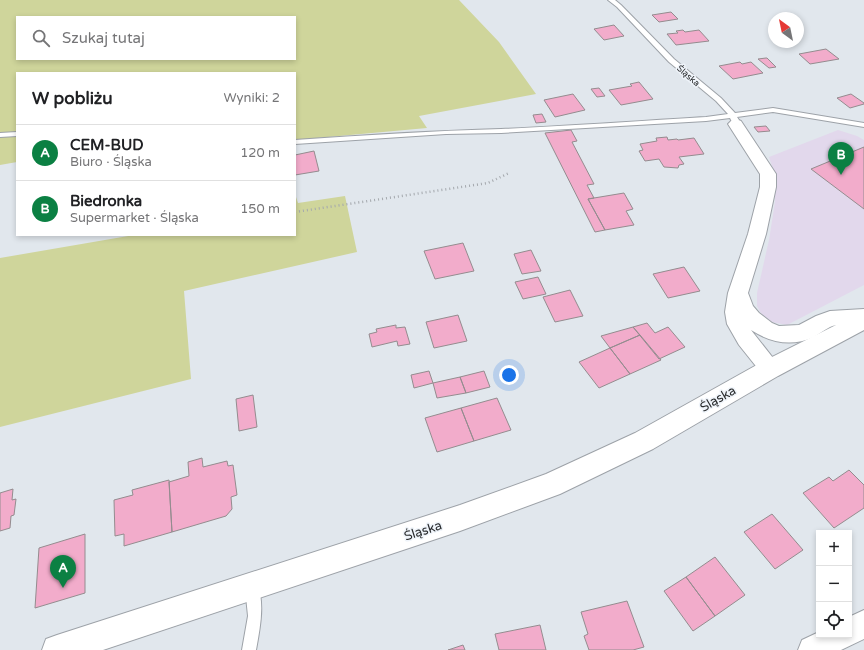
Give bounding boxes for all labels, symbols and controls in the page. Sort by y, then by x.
north arrow [768,12,804,48]
search box [16,16,296,60]
icon: search [30,27,52,49]
text: Szukaj tutaj [62,29,145,47]
street label: Śląska [674,62,702,89]
text: W pobliżu [32,88,113,109]
text: Wyniki: 2 [224,90,280,106]
text: CEM-BUD [70,136,144,154]
pin: B [828,142,854,175]
text: A [40,145,50,161]
text: 120 m [240,145,280,161]
text: Biuro · Śląska [70,154,152,170]
text: Biedronka [70,192,142,210]
text: B [40,201,50,217]
text: 150 m [240,201,280,217]
text: Supermarket · Śląska [70,210,199,226]
your location [499,365,519,385]
street label: Śląska [697,382,739,416]
street label: Śląska [402,517,444,545]
map controls [816,530,852,638]
button: + [816,530,852,566]
pin: A [50,555,76,588]
button: − [816,566,852,602]
button: locate [816,602,852,638]

